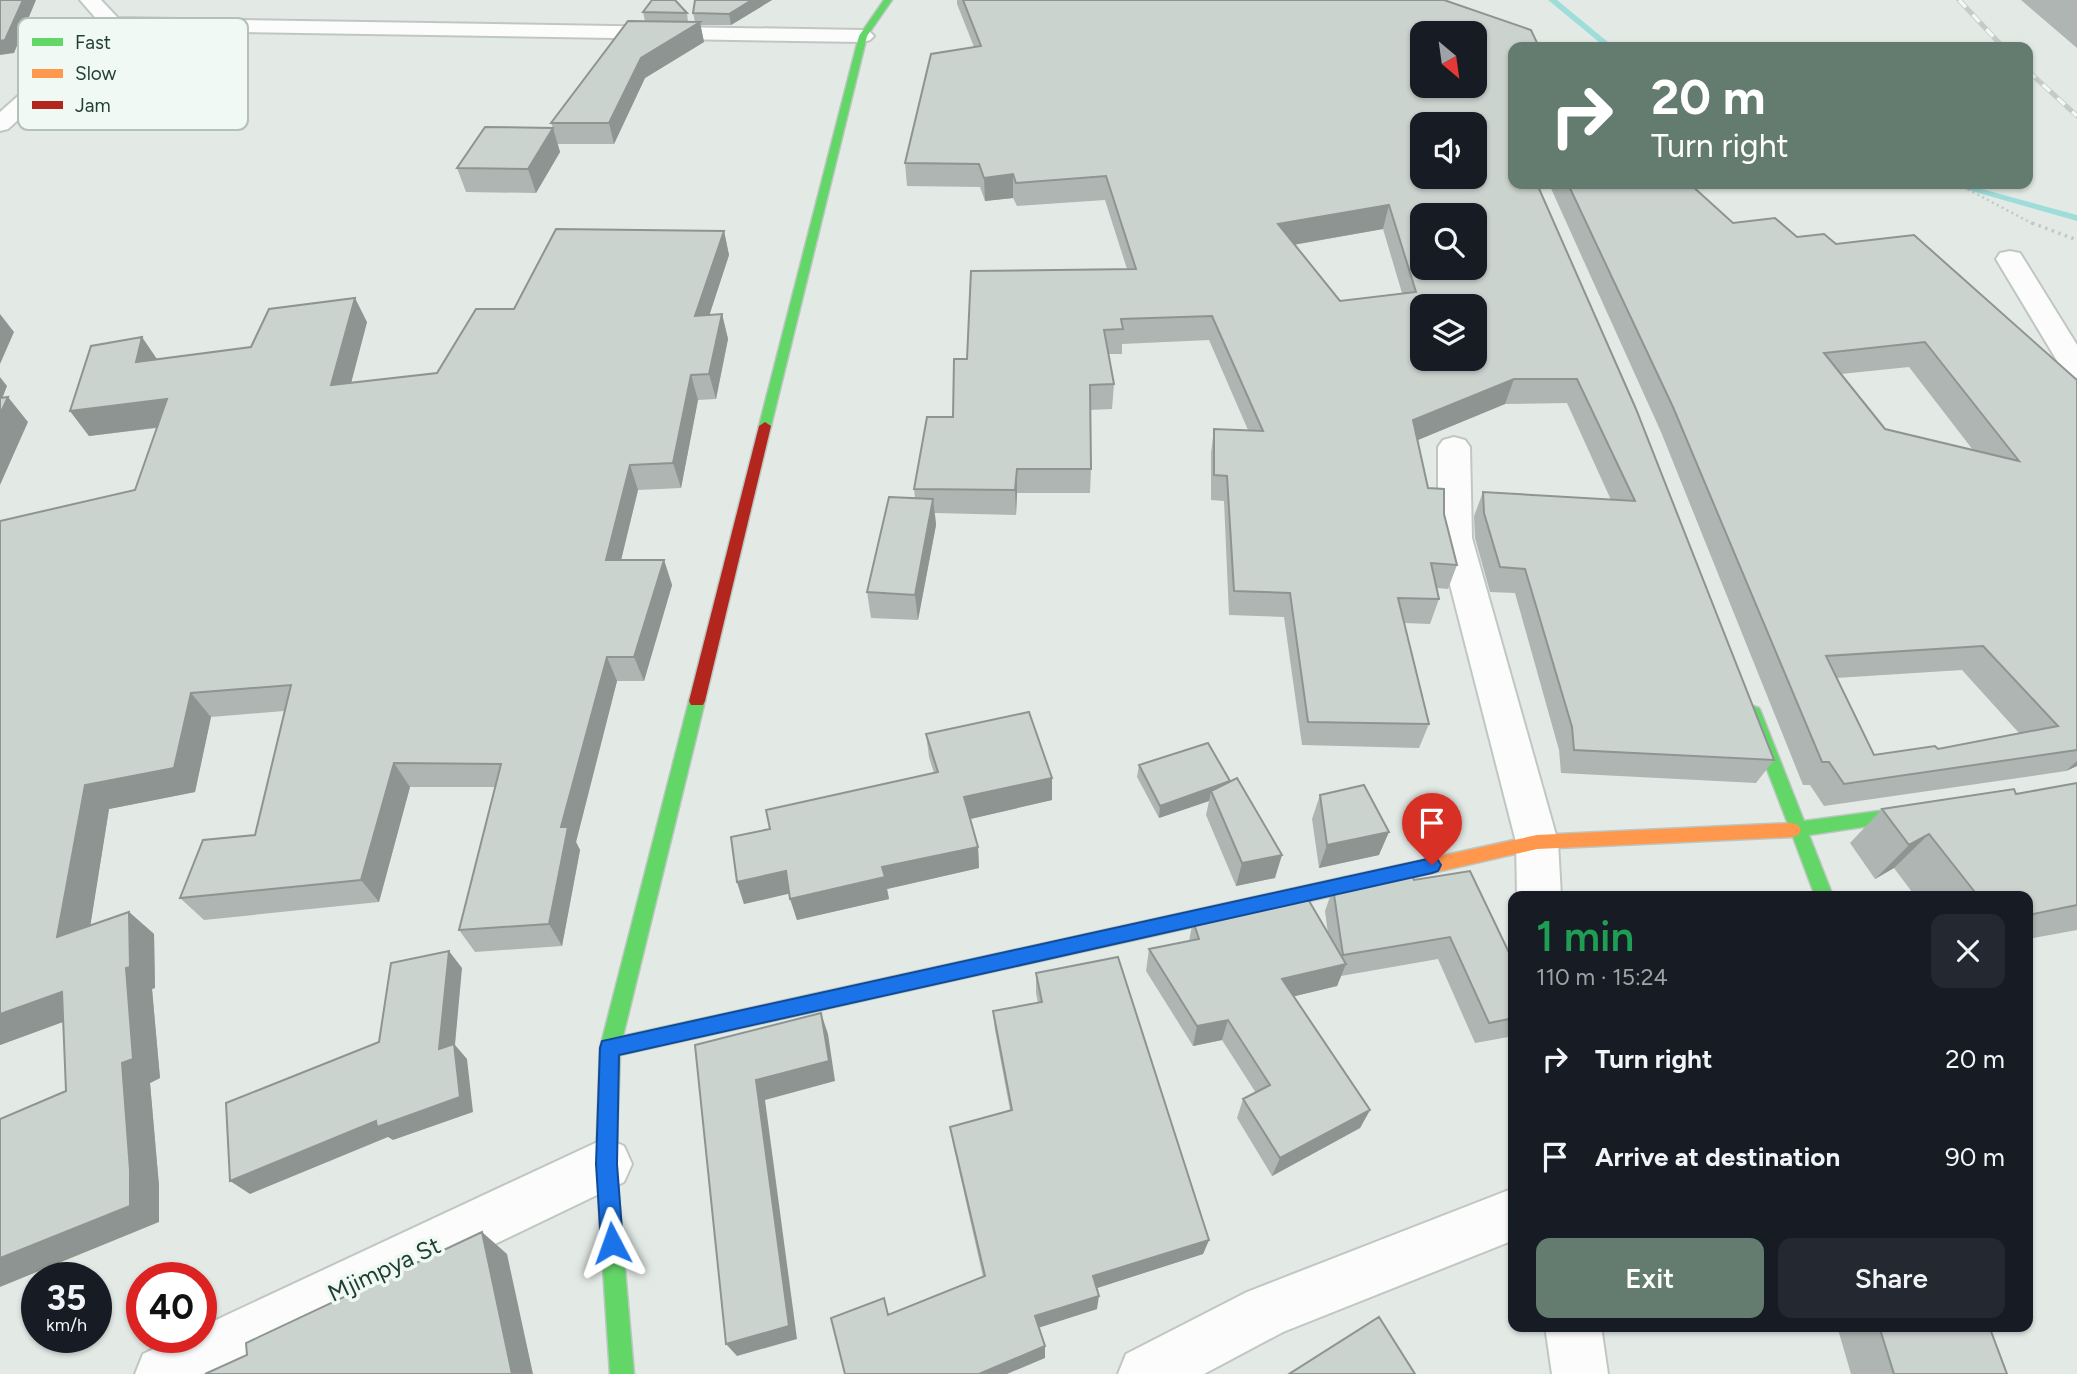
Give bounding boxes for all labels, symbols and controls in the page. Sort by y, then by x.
legend [18,18,248,130]
north arrow [1410,21,1488,98]
map controls [1410,21,1487,371]
text: Fast [75,31,111,54]
text: Slow [75,62,117,85]
text: 20 m [1651,67,1766,126]
icon: right [1536,70,1627,161]
text: Jam [75,94,111,117]
button: sound [1410,112,1487,189]
text: Turn right [1651,127,1789,165]
button: search [1410,203,1487,280]
button: layers [1410,294,1487,371]
pin [1402,793,1462,865]
icon: arrive [1413,804,1451,842]
text: 1 min [1536,911,1634,962]
button: close [1931,914,2005,988]
text: 110 m · 15:24 [1536,963,1668,991]
icon: right [1536,1040,1574,1078]
text: Turn right [1595,1043,1712,1075]
text: 20 m [1945,1043,2005,1075]
icon: arrive [1536,1138,1574,1176]
text: Arrive at destination [1595,1141,1840,1173]
text: 90 m [1945,1141,2005,1173]
position arrow [575,1206,649,1280]
street label: Mjimpya St [323,1230,445,1308]
button: Exit [1536,1238,1764,1318]
button: Share [1778,1238,2005,1318]
speed limit sign: 40 [126,1262,217,1353]
text: 35 [47,1277,86,1319]
text: km/h [46,1314,87,1336]

